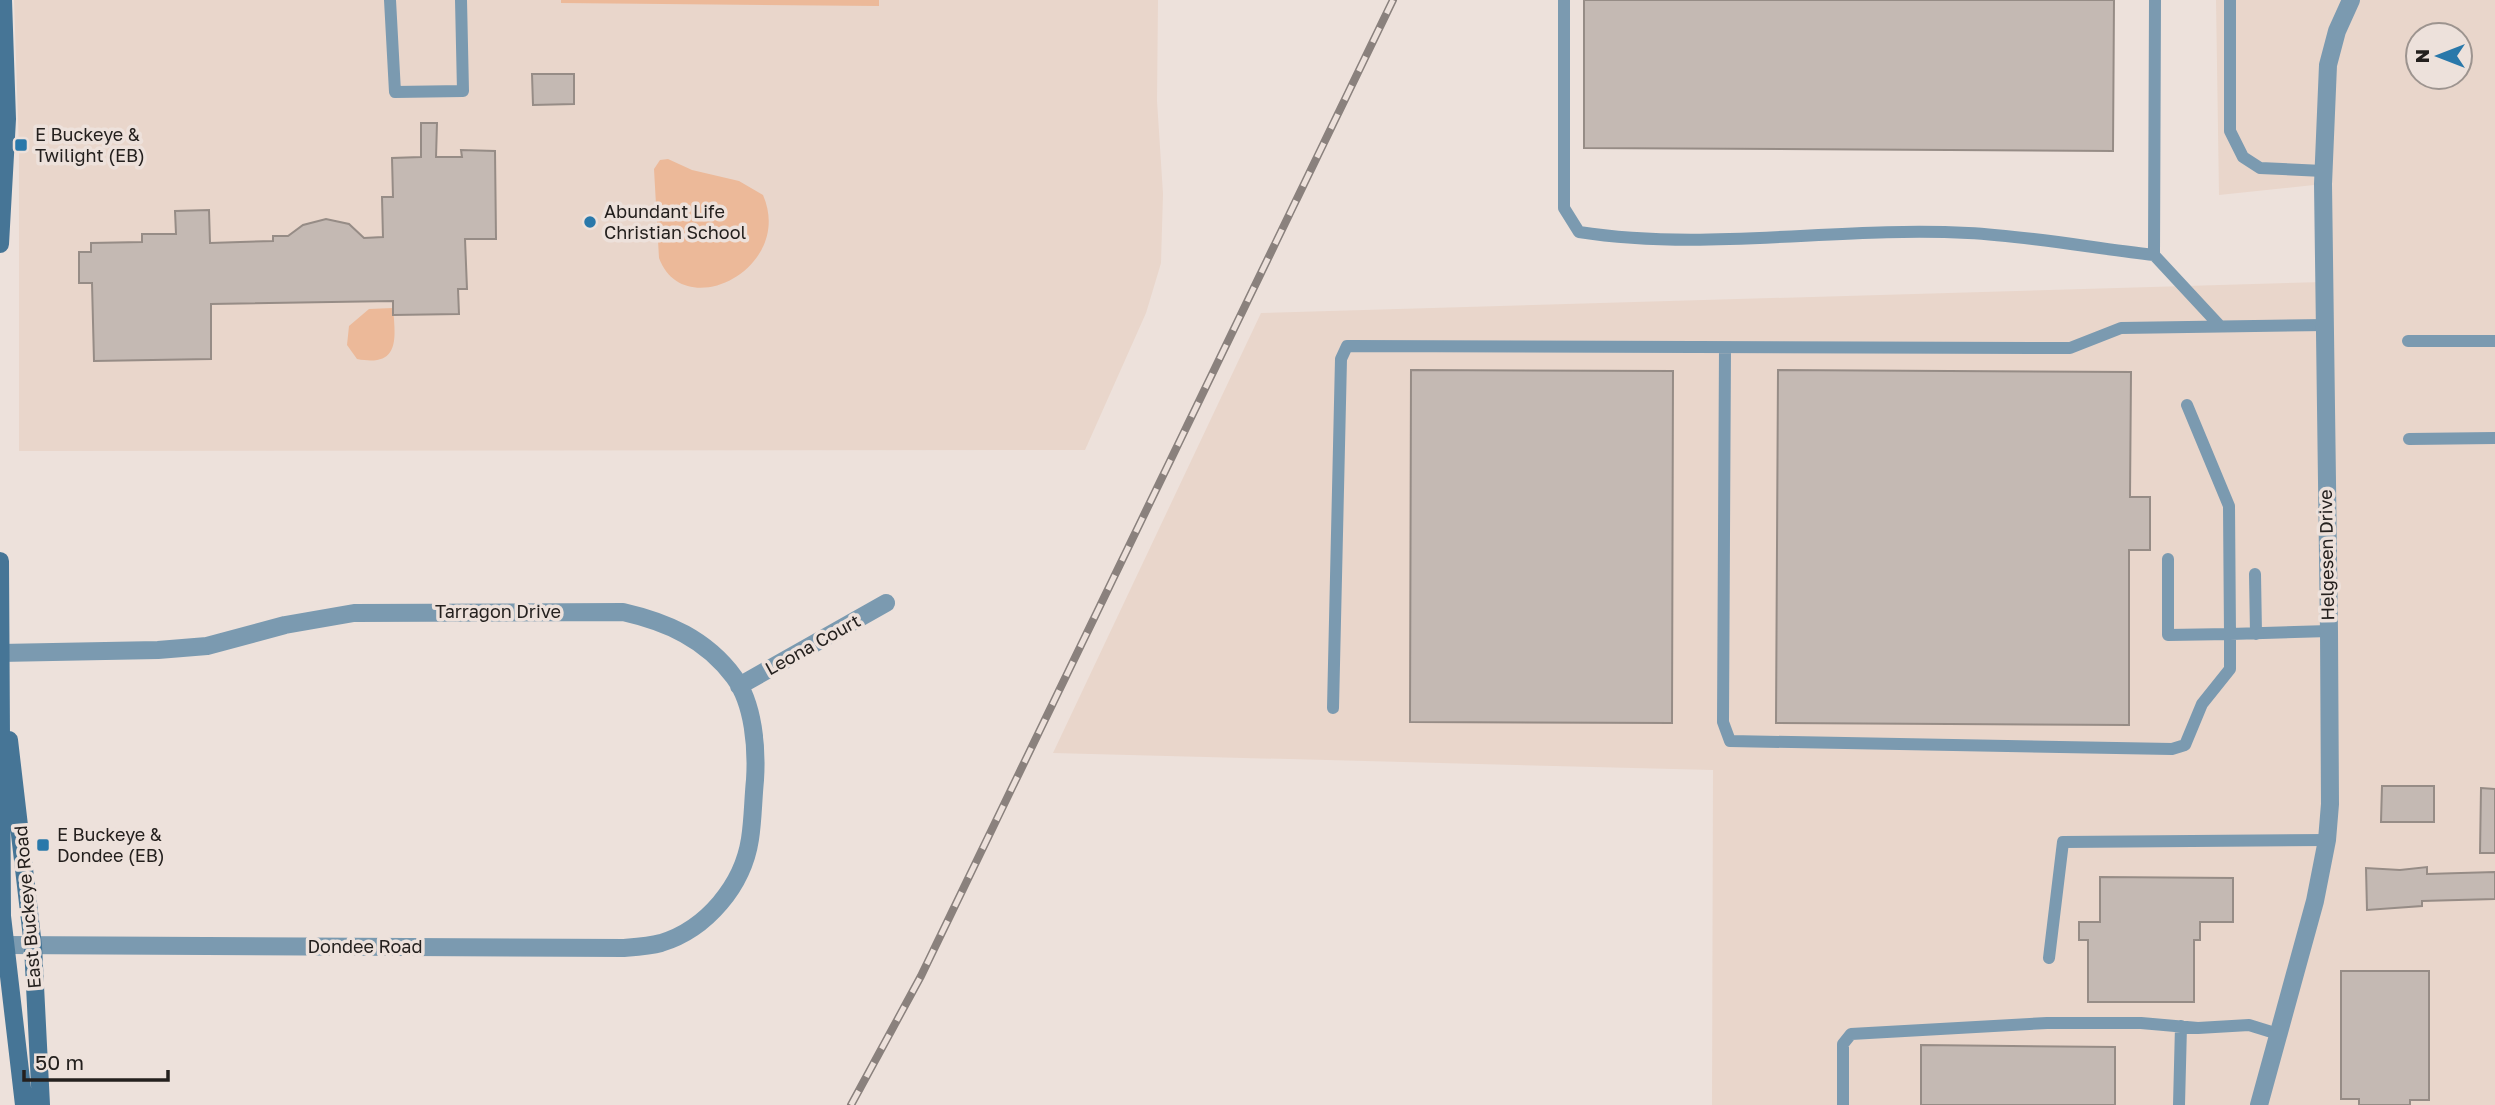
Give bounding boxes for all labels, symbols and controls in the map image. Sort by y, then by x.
north arrow [2404,21,2474,91]
text: N [2410,49,2433,63]
place label: E Buckeye & Twilight (EB) [35,123,145,166]
marker: E Buckeye & Twilight (EB) [13,137,29,153]
place label: Abundant Life Christian School [604,200,746,243]
marker: Abundant Life Christian School [582,214,598,230]
street label: Helgesen Drive [2314,489,2338,621]
street label: Tarragon Drive [435,600,561,622]
street label: Leona Court [761,609,864,679]
place label: E Buckeye & Dondee (EB) [57,823,165,866]
street label: East Buckeye Road [9,825,45,990]
marker: E Buckeye & Dondee (EB) [35,837,51,853]
street label: Dondee Road [307,935,423,957]
scale bar [24,1038,168,1082]
text: 50 m [35,1049,84,1075]

